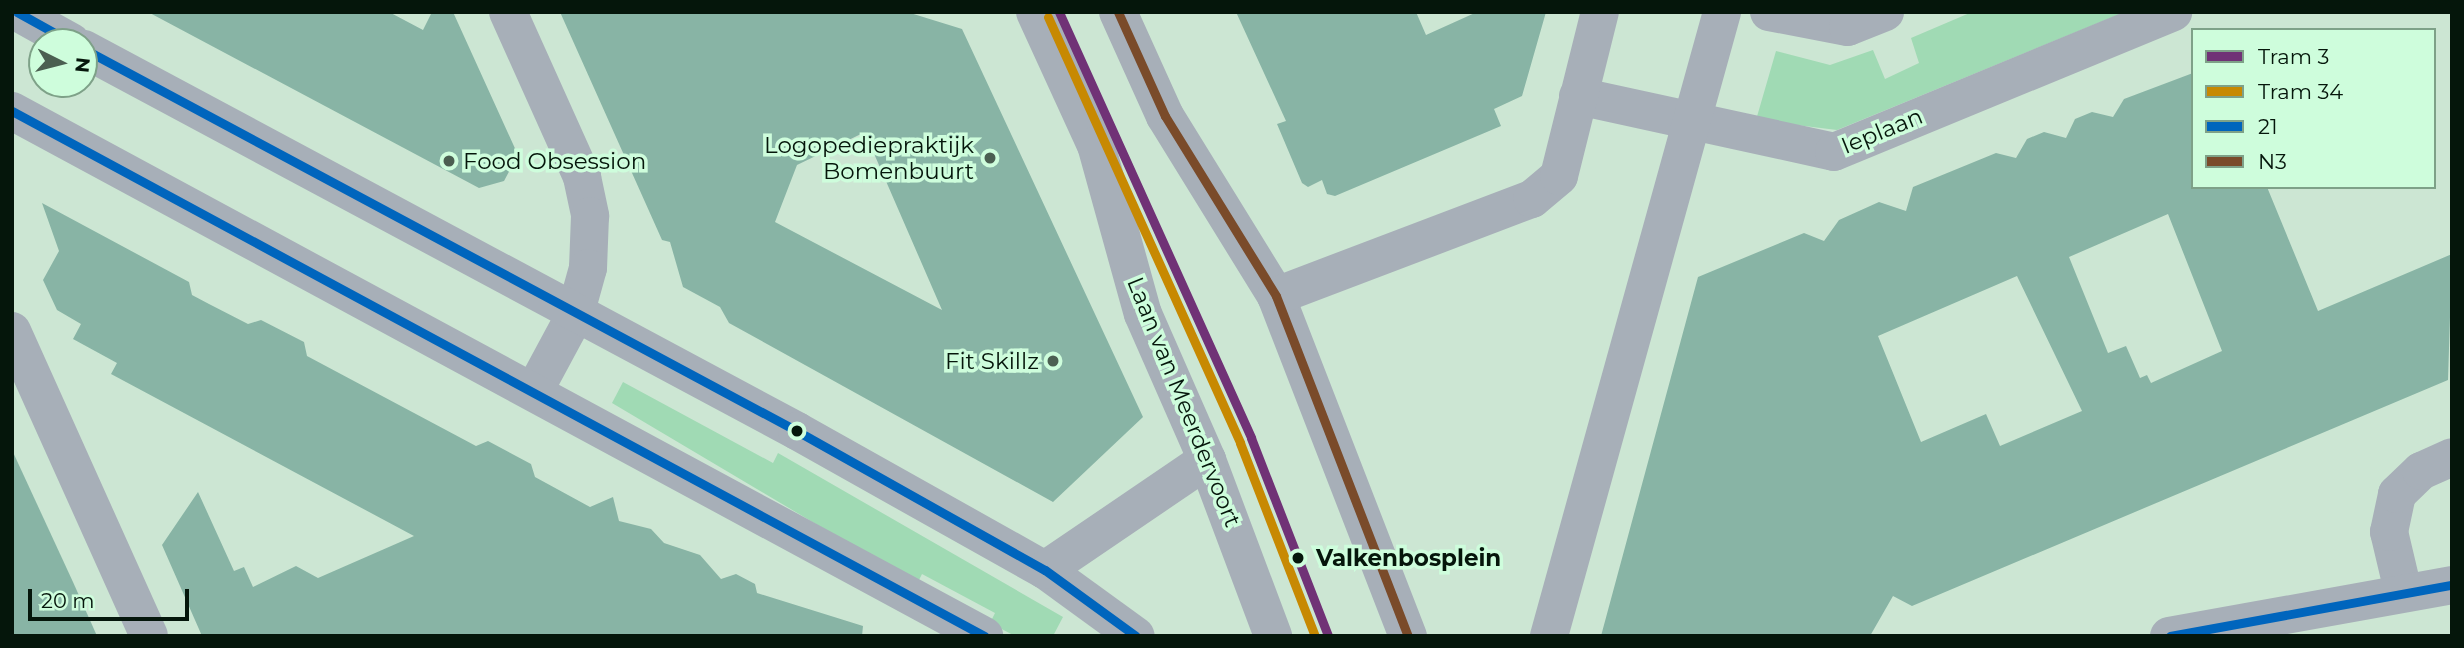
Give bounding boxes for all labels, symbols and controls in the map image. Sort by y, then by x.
north arrow [28,28,98,98]
legend [2191,28,2436,189]
text: Tram 3 [2258,44,2329,69]
text: N [70,56,95,74]
text: Tram 34 [2258,79,2343,104]
street label: Ieplaan [1837,102,1927,160]
text: 21 [2258,114,2278,139]
place label: Logopediepraktijk Bomenbuurt [764,131,974,185]
place label: Food Obsession [463,147,646,175]
marker: Logopediepraktijk Bomenbuurt [980,148,1000,168]
text: N3 [2258,149,2287,174]
marker: Food Obsession [441,153,457,169]
street label: Laan van Meerdervoort [1121,273,1247,531]
place label: Fit Skillz [945,347,1039,375]
marker: Fit Skillz [1045,353,1061,369]
unlabelled marker [790,424,804,438]
place label: Valkenbosplein [1316,544,1501,572]
marker: Valkenbosplein [1287,547,1309,569]
scale bar [32,574,192,618]
text: 20 m [41,588,95,613]

